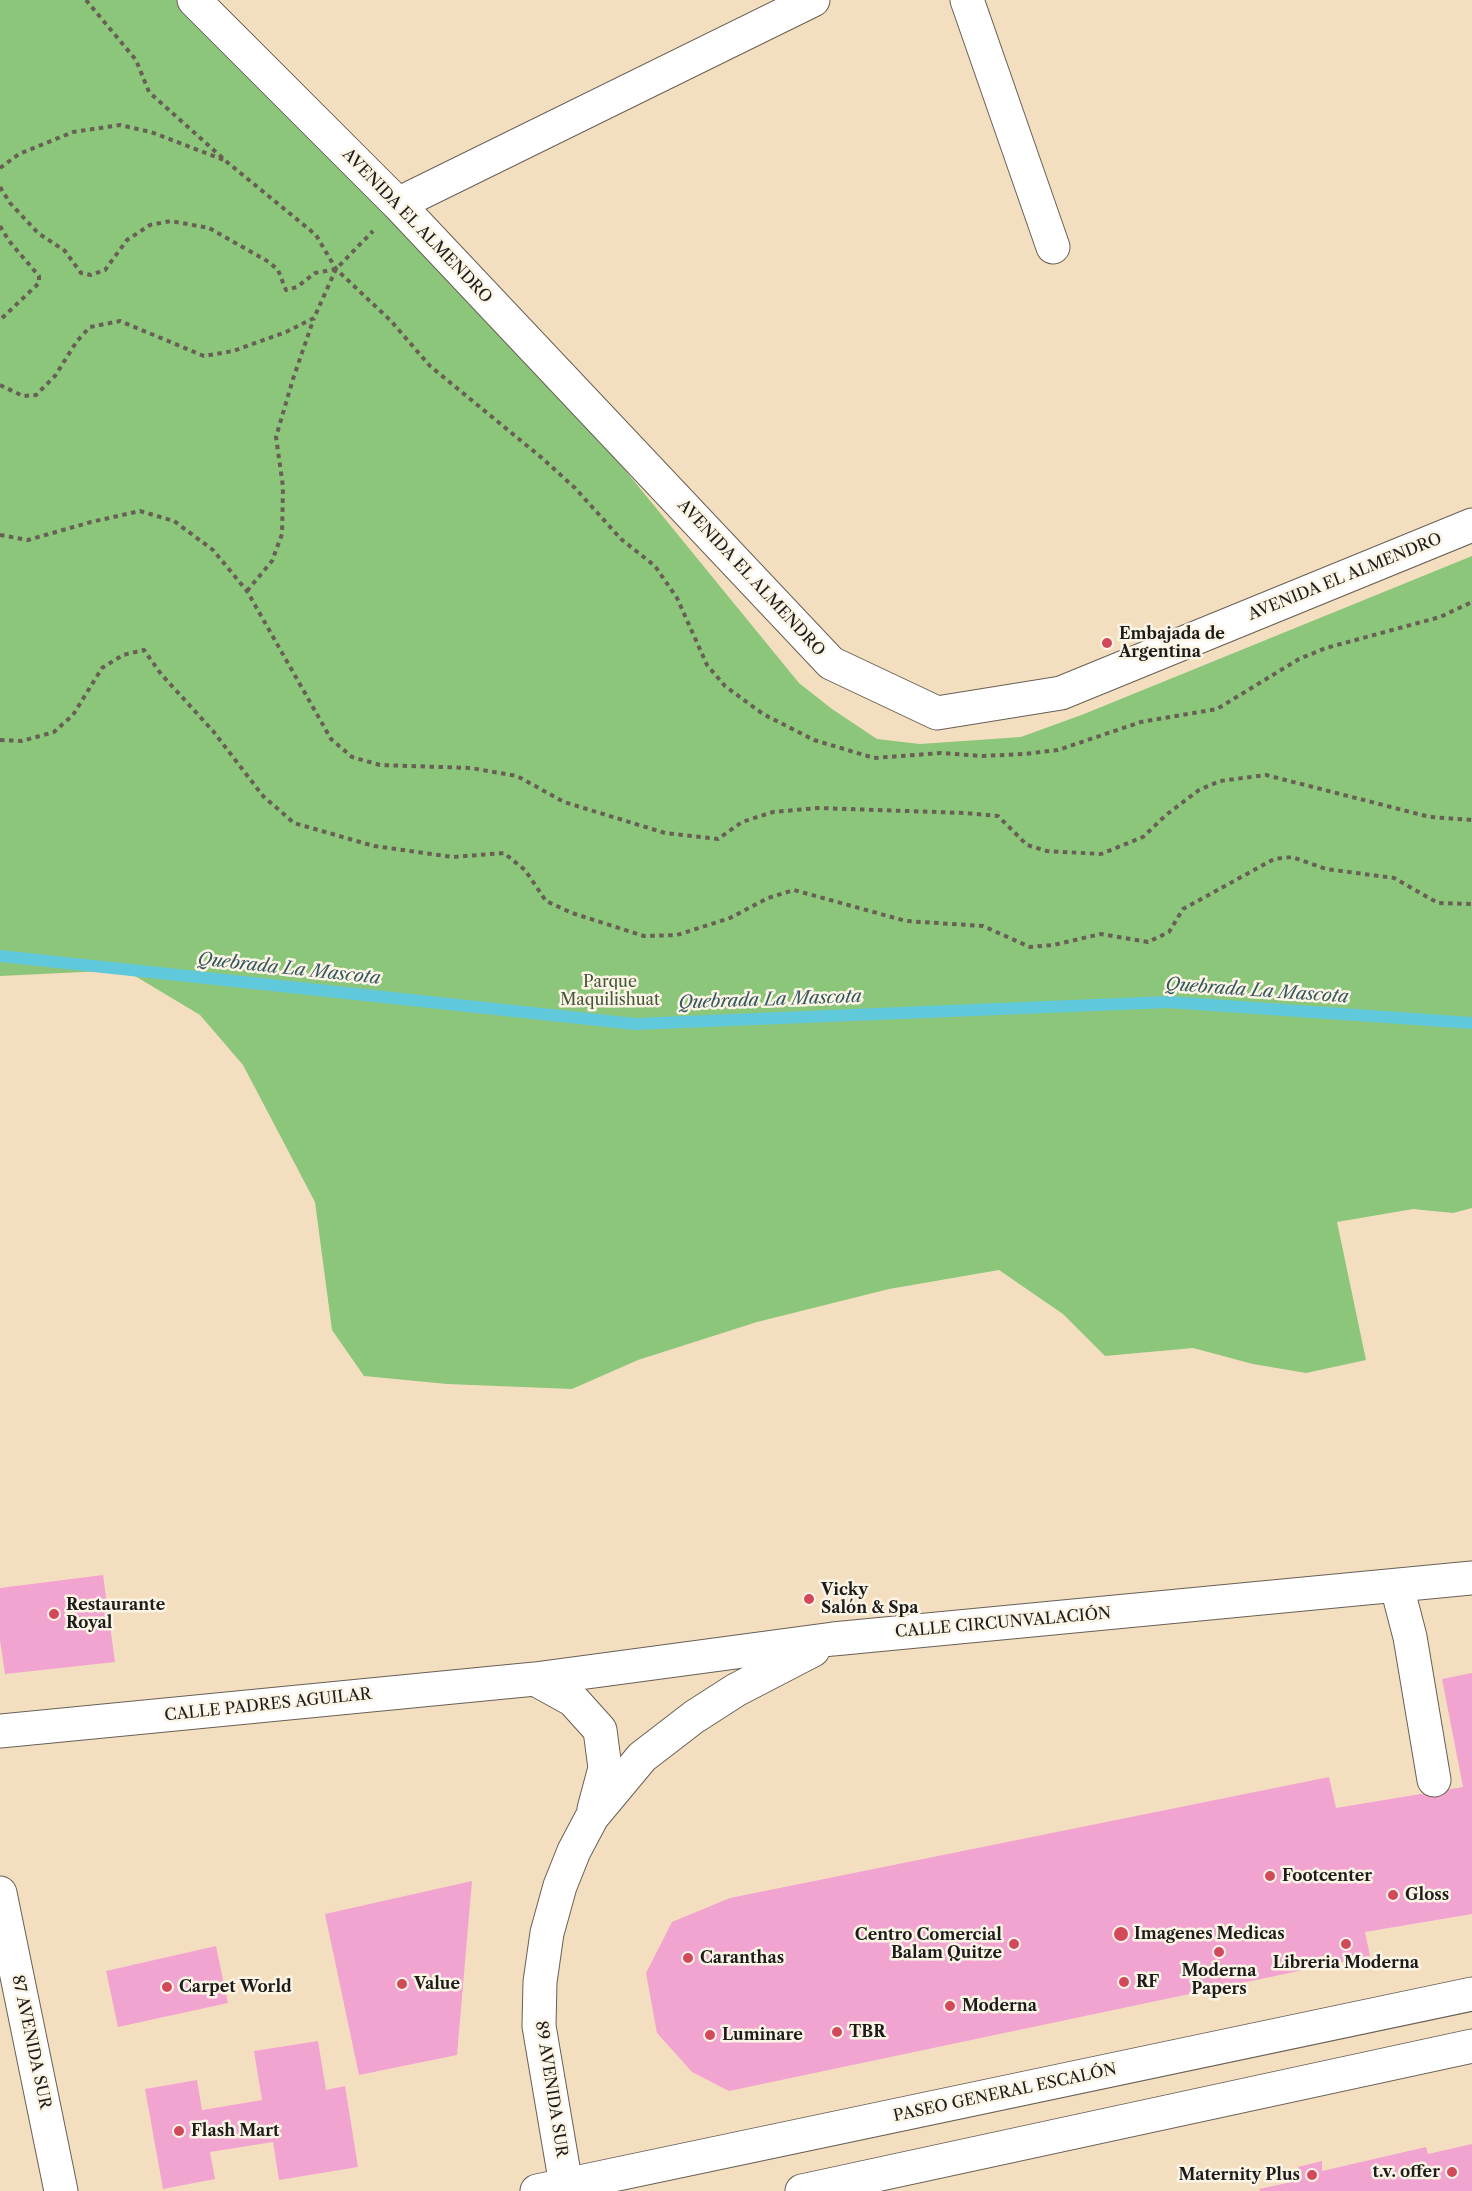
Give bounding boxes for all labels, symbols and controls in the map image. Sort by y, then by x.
street label: AVENIDA EL ALMENDRO [338,145,496,307]
street label: AVENIDA EL ALMENDRO [673,496,829,660]
street label: AVENIDA EL ALMENDRO [1245,529,1445,625]
place label: Embajada de Argentina [1119,624,1225,662]
marker: Embajada de Argentina [1100,636,1114,650]
water label: Quebrada La Mascota [197,949,381,989]
park label: Parque Maquilishuat [560,972,660,1010]
water label: Quebrada La Mascota [1165,974,1349,1008]
water label: Quebrada La Mascota [678,986,862,1014]
place label: Vicky Salón & Spa [821,1580,918,1618]
marker: Vicky Salón & Spa [802,1592,816,1606]
place label: Restaurante Royal [66,1595,165,1633]
street label: CALLE CIRCUNVALACIÓN [894,1604,1112,1642]
marker: Restaurante Royal [47,1607,61,1621]
street label: CALLE PADRES AGUILAR [164,1685,372,1725]
place label: Footcenter [1282,1866,1372,1886]
marker: Footcenter [1263,1869,1277,1883]
place label: Gloss [1405,1885,1449,1905]
marker: Gloss [1386,1888,1400,1902]
place label: Imagenes Medicas [1134,1924,1285,1944]
place label: Centro Comercial Balam Quitze [855,1925,1002,1963]
marker: Imagenes Medicas [1112,1925,1130,1943]
marker: Centro Comercial Balam Quitze [1007,1937,1021,1951]
marker: Libreria Moderna [1339,1937,1353,1951]
marker: Moderna Papers [1212,1945,1226,1959]
place label: Caranthas [700,1948,784,1968]
marker: Caranthas [681,1951,695,1965]
place label: Libreria Moderna [1273,1953,1419,1973]
place label: Moderna Papers [1181,1961,1257,1999]
place label: RF [1136,1972,1159,1992]
street label: 87 AVENIDA SUR [7,1973,55,2111]
place label: Value [414,1974,460,1994]
marker: RF [1117,1975,1131,1989]
place label: Carpet World [179,1977,292,1997]
marker: Value [395,1977,409,1991]
marker: Carpet World [160,1980,174,1994]
place label: Moderna [962,1996,1037,2016]
marker: Moderna [943,1999,957,2013]
street label: 89 AVENIDA SUR [531,2019,571,2159]
place label: TBR [849,2022,885,2042]
place label: Luminare [722,2025,803,2045]
marker: TBR [830,2025,844,2039]
marker: Luminare [703,2028,717,2042]
street label: PASEO GENERAL ESCALÓN [892,2060,1118,2126]
place label: Flash Mart [191,2121,280,2141]
marker: Flash Mart [172,2124,186,2138]
place label: t.v. offer [1373,2162,1440,2182]
place label: Maternity Plus [1178,2165,1300,2185]
marker: t.v. offer [1445,2165,1459,2179]
marker: Maternity Plus [1305,2168,1319,2182]

